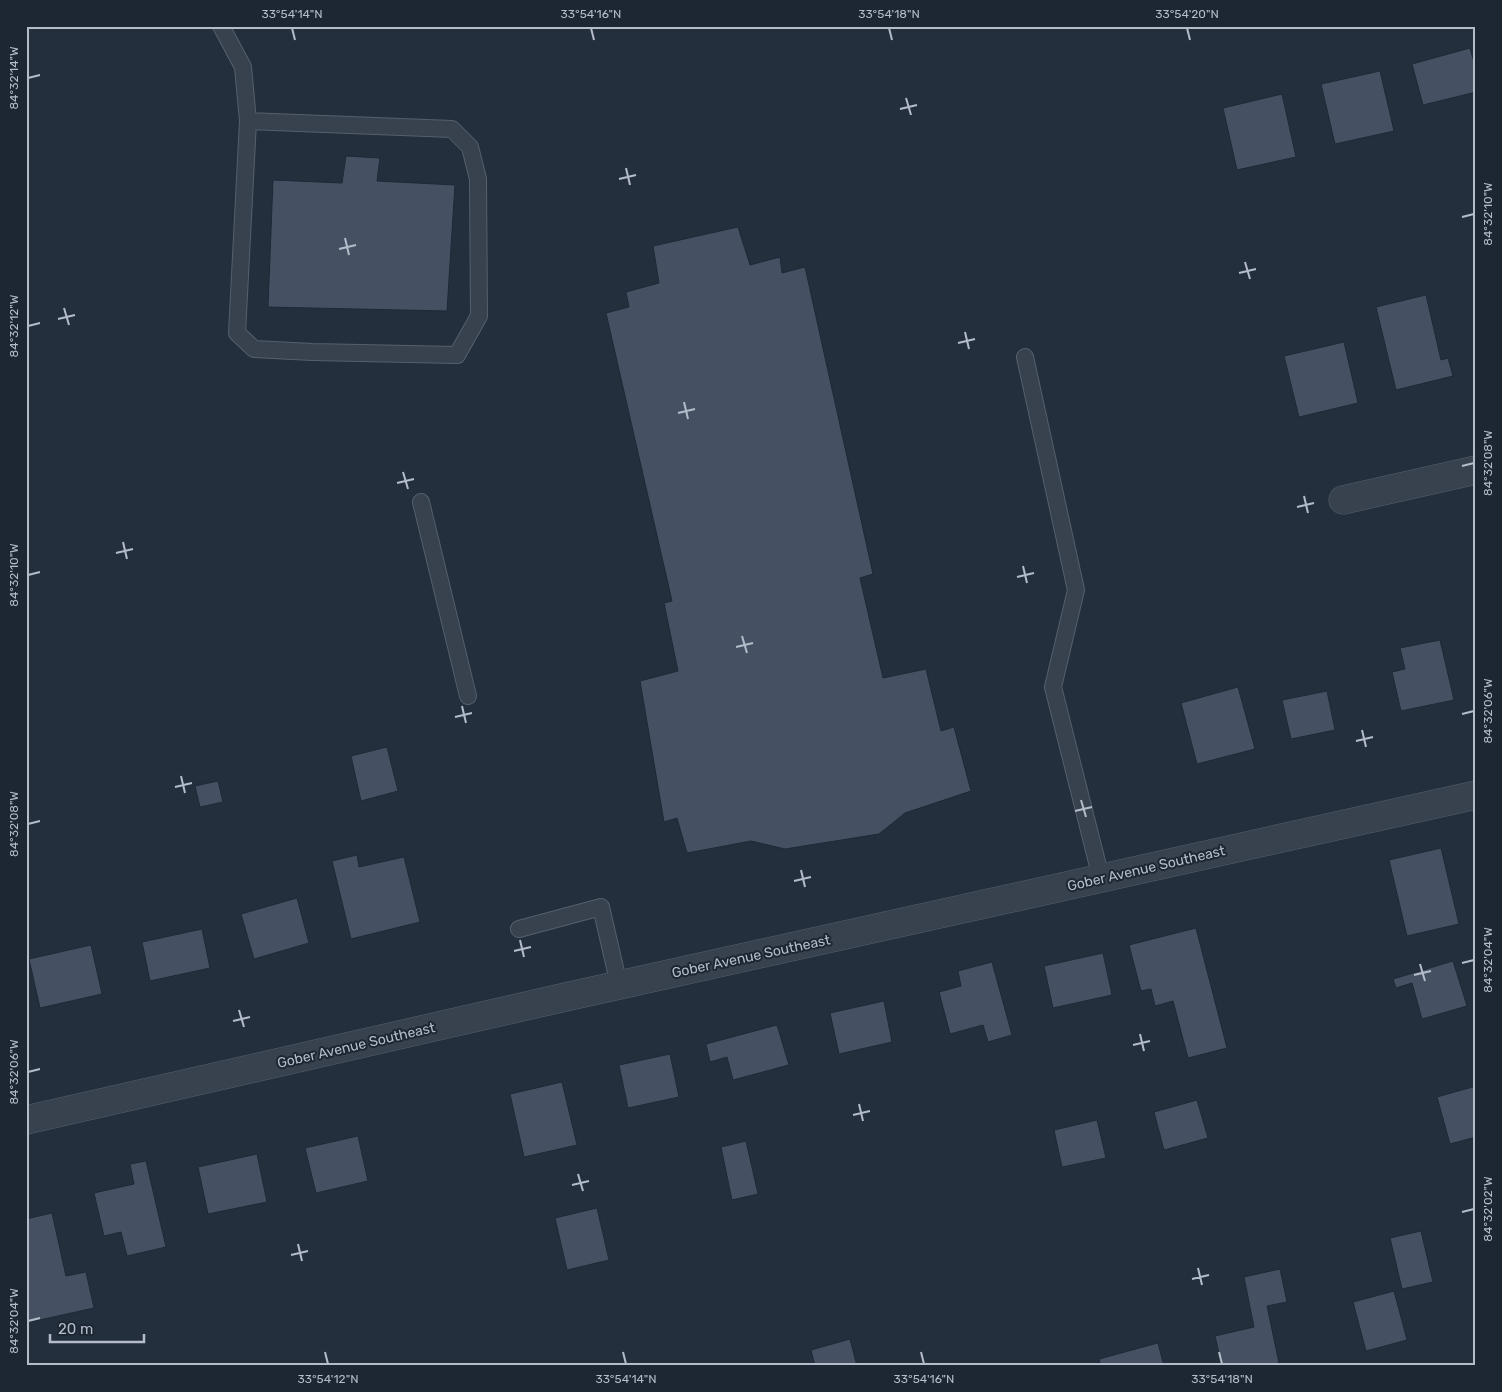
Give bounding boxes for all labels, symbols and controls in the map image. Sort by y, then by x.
text: 33°54'14"N [261,7,323,21]
text: 33°54'16"N [561,7,621,21]
text: 33°54'18"N [858,7,920,21]
text: 33°54'20"N [1155,7,1219,21]
text: 84°32'14"W [7,46,21,110]
text: 84°32'10"W [1481,182,1495,246]
text: 84°32'12"W [7,294,21,357]
text: 84°32'08"W [1481,430,1495,496]
text: 84°32'10"W [7,543,21,607]
text: 84°32'06"W [1481,678,1495,744]
text: 84°32'08"W [7,791,21,857]
street label: Gober Avenue Southeast [1065,842,1227,895]
text: 84°32'04"W [1481,927,1495,993]
street label: Gober Avenue Southeast [670,931,832,982]
street label: Gober Avenue Southeast [275,1019,437,1072]
text: 84°32'06"W [7,1039,21,1105]
text: 84°32'02"W [1481,1176,1495,1242]
text: 84°32'04"W [7,1288,21,1354]
scale bar [50,1312,144,1344]
text: 20 m [58,1320,93,1338]
text: 33°54'12"N [297,1372,359,1386]
text: 33°54'14"N [595,1372,657,1386]
text: 33°54'16"N [894,1372,954,1386]
text: 33°54'18"N [1191,1372,1253,1386]

